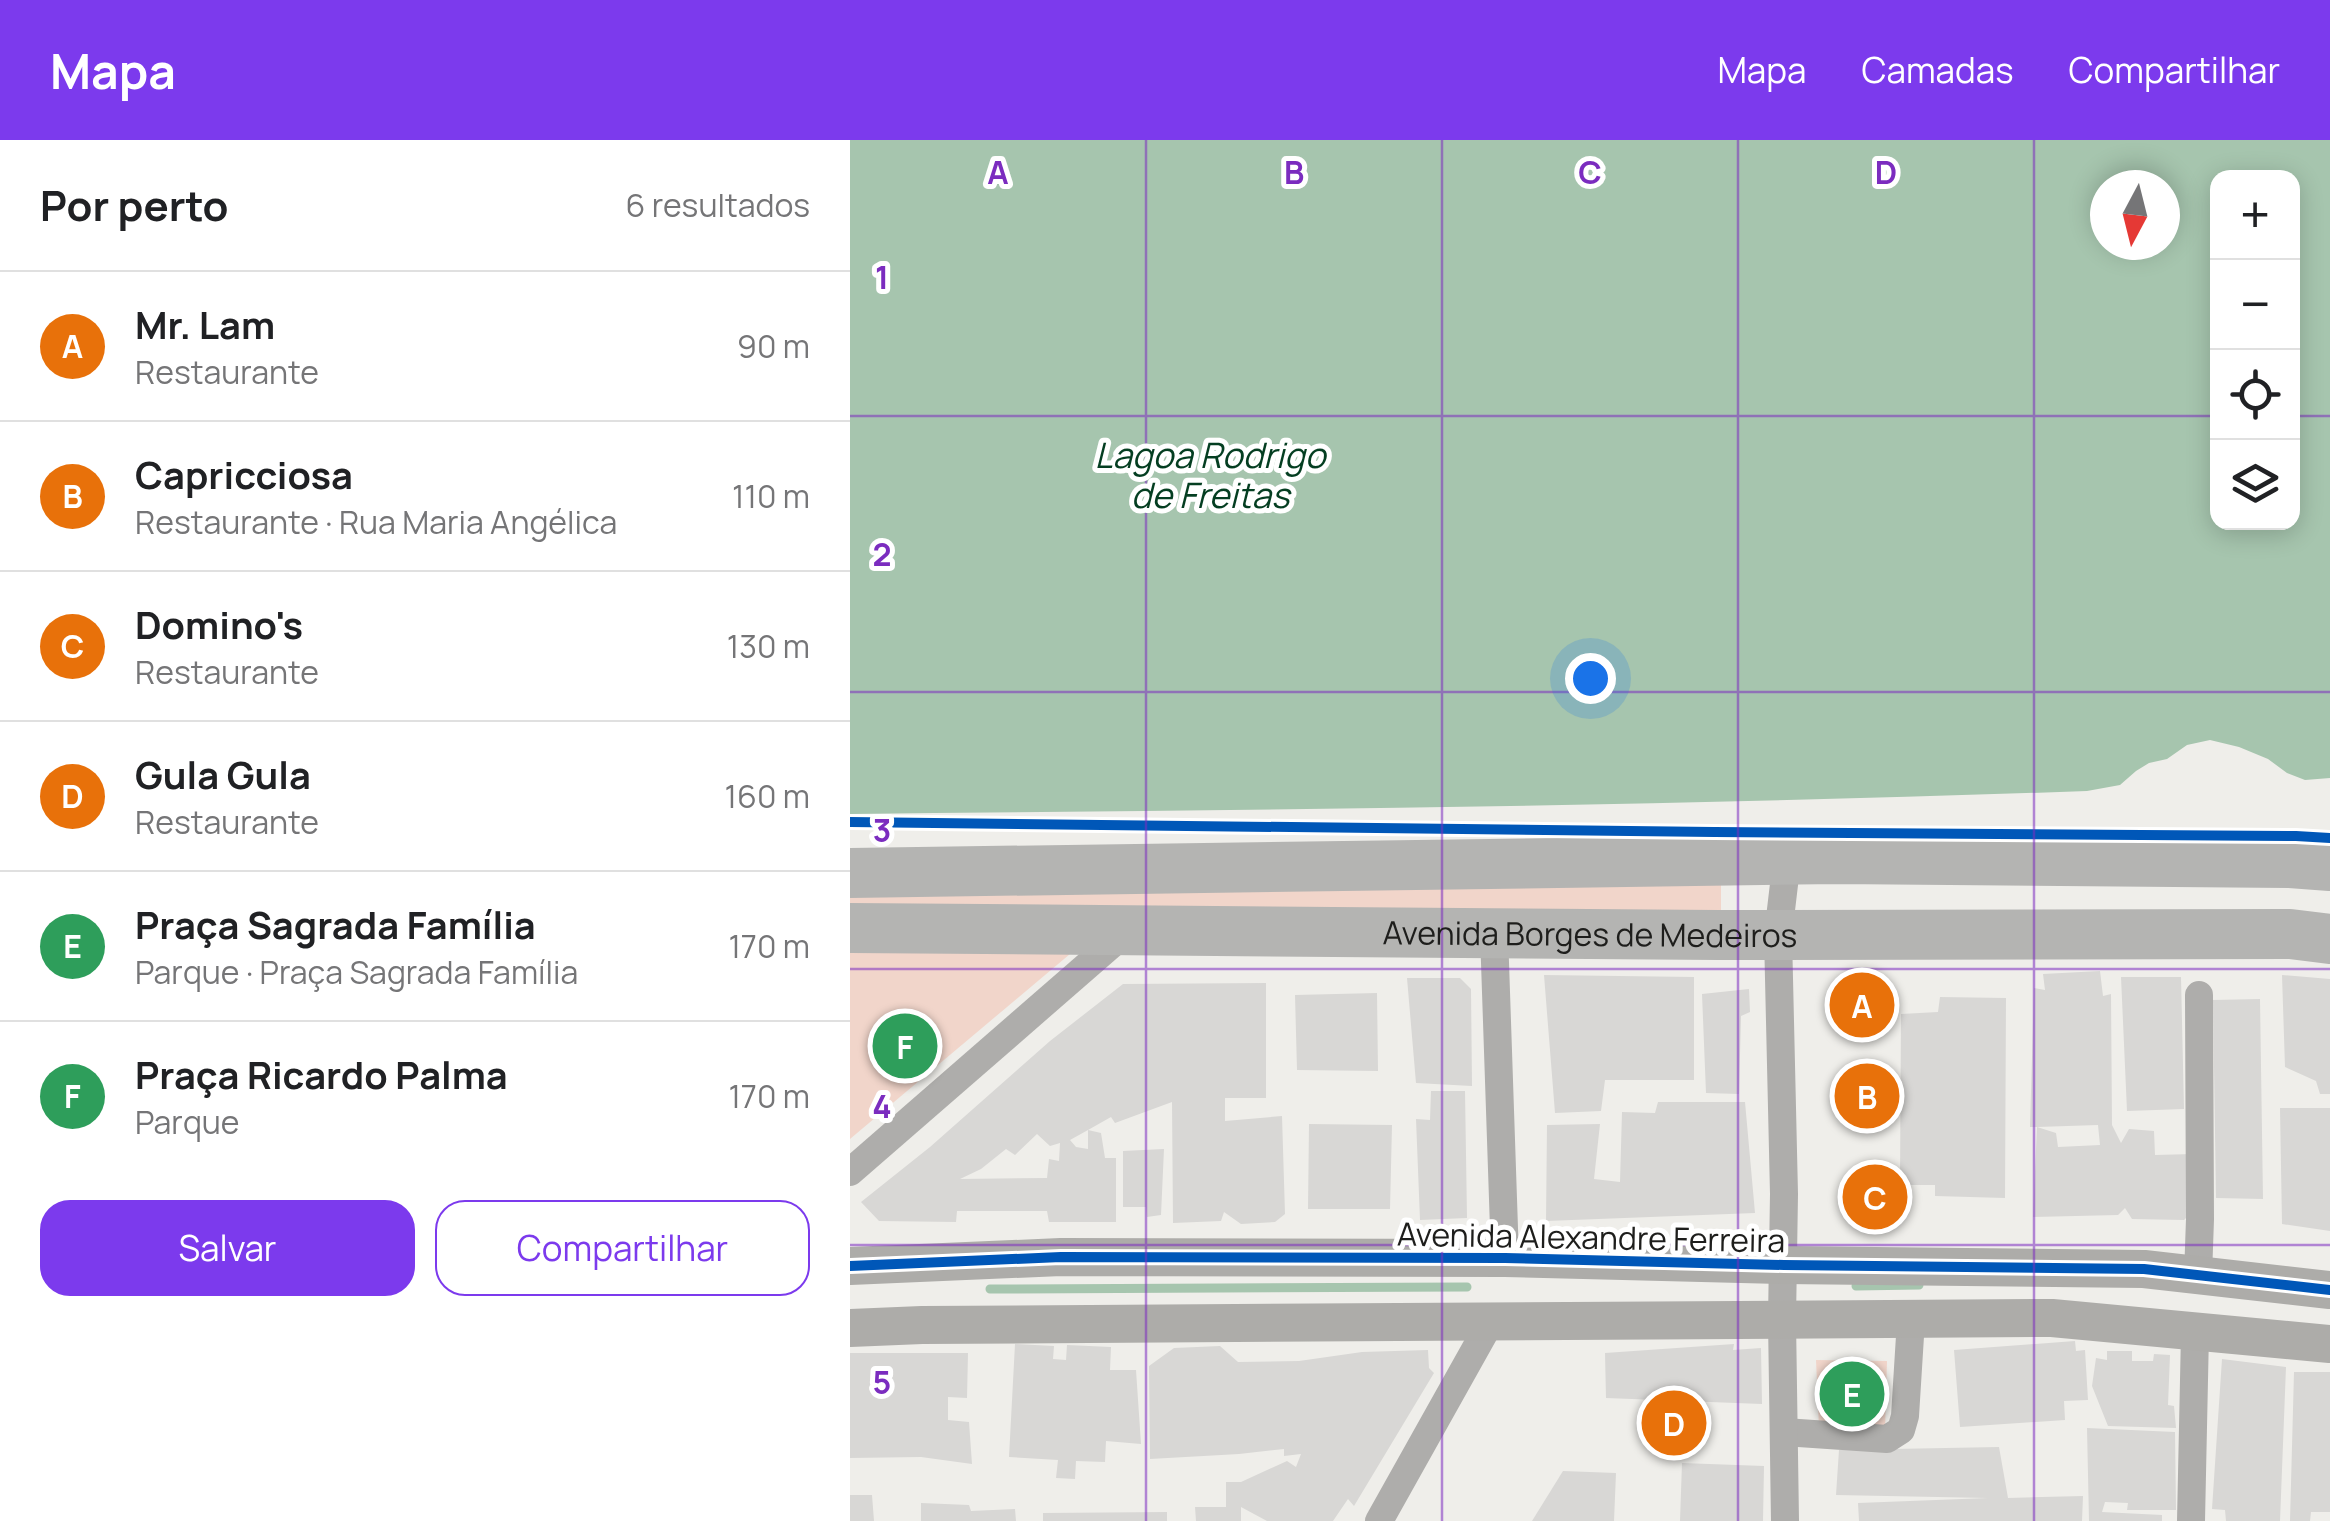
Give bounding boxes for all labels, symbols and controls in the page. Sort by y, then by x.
text: Mapa [50,38,176,103]
text: Mapa [1717,46,1806,94]
text: Camadas [1861,46,2014,94]
text: Compartilhar [2069,46,2280,94]
text: A [987,150,1009,194]
text: B [1284,150,1304,194]
text: C [1578,150,1602,194]
text: D [1875,150,1897,194]
north arrow [2090,170,2180,260]
map controls [2210,170,2300,530]
button: + [2210,170,2300,260]
text: Por perto [40,176,228,234]
text: 6 resultados [625,183,810,227]
text: 1 [875,255,889,299]
button: − [2210,260,2300,350]
text: Mr. Lam [135,298,275,350]
text: A [62,324,83,368]
text: 90 m [737,324,810,368]
text: Restaurante [135,350,319,394]
button: locate [2210,350,2300,440]
water label: Lagoa Rodrigo de Freitas [1095,431,1328,519]
button: layers [2210,440,2300,530]
text: Capricciosa [135,448,353,500]
text: B [62,474,83,518]
text: 110 m [732,474,810,518]
text: Restaurante · Rua Maria Angélica [135,500,617,544]
text: 2 [872,532,892,576]
text: Domino's [135,598,303,650]
text: C [61,624,84,668]
text: 130 m [727,624,810,668]
text: Restaurante [135,650,319,694]
your location [1565,653,1616,704]
text: Gula Gula [135,748,311,800]
text: D [61,774,84,818]
text: 160 m [725,774,810,818]
text: Restaurante [135,800,319,844]
text: 3 [873,808,891,852]
text: Praça Sagrada Família [135,898,536,950]
street label: Avenida Borges de Medeiros [1383,910,1797,957]
text: E [63,924,82,968]
text: 170 m [728,924,810,968]
text: Parque · Praça Sagrada Família [135,950,578,994]
pin: A [1830,968,1894,1042]
pin: F [872,1008,938,1084]
text: Praça Ricardo Palma [135,1048,508,1100]
pin: B [1834,1058,1900,1134]
text: F [64,1074,81,1118]
text: 170 m [728,1074,810,1118]
text: 4 [872,1084,892,1128]
text: Parque [135,1100,240,1144]
pin: C [1842,1160,1908,1234]
button: Salvar [40,1200,415,1296]
button: Compartilhar [435,1200,810,1296]
street label: Avenida Alexandre Ferreira [1396,1212,1786,1262]
pin: E [1820,1356,1884,1432]
text: 5 [873,1360,891,1404]
pin: D [1642,1386,1706,1460]

